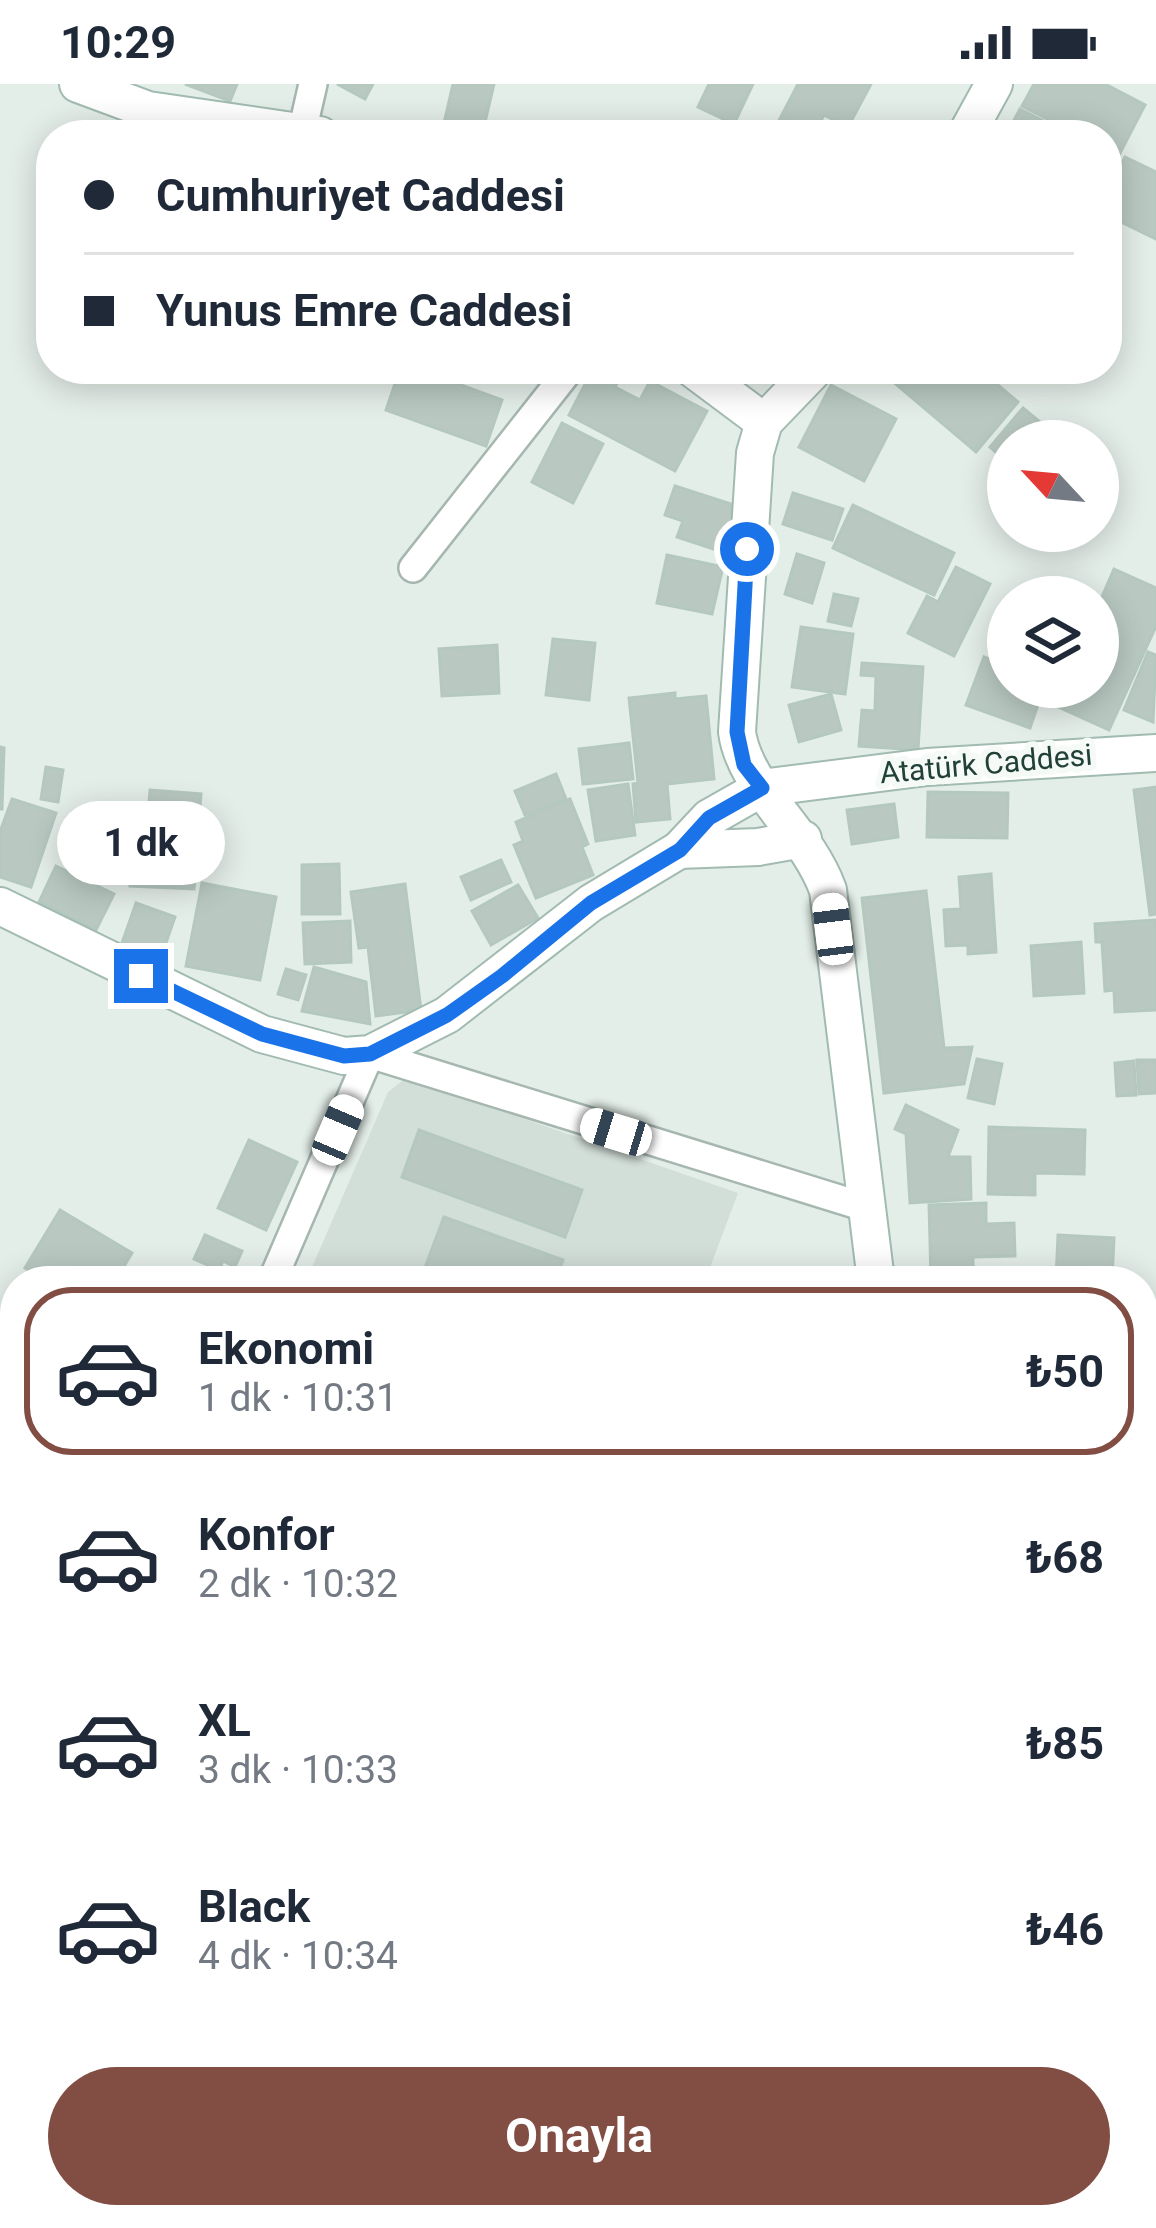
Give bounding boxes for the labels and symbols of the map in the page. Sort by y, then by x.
north arrow [987,420,1119,552]
route start [720,522,774,576]
street label: Atatürk Caddesi [878,737,1094,790]
callout: 1 dk [57,802,225,886]
car [811,891,855,967]
route end [114,949,168,1003]
car [307,1090,369,1170]
car [576,1104,656,1160]

